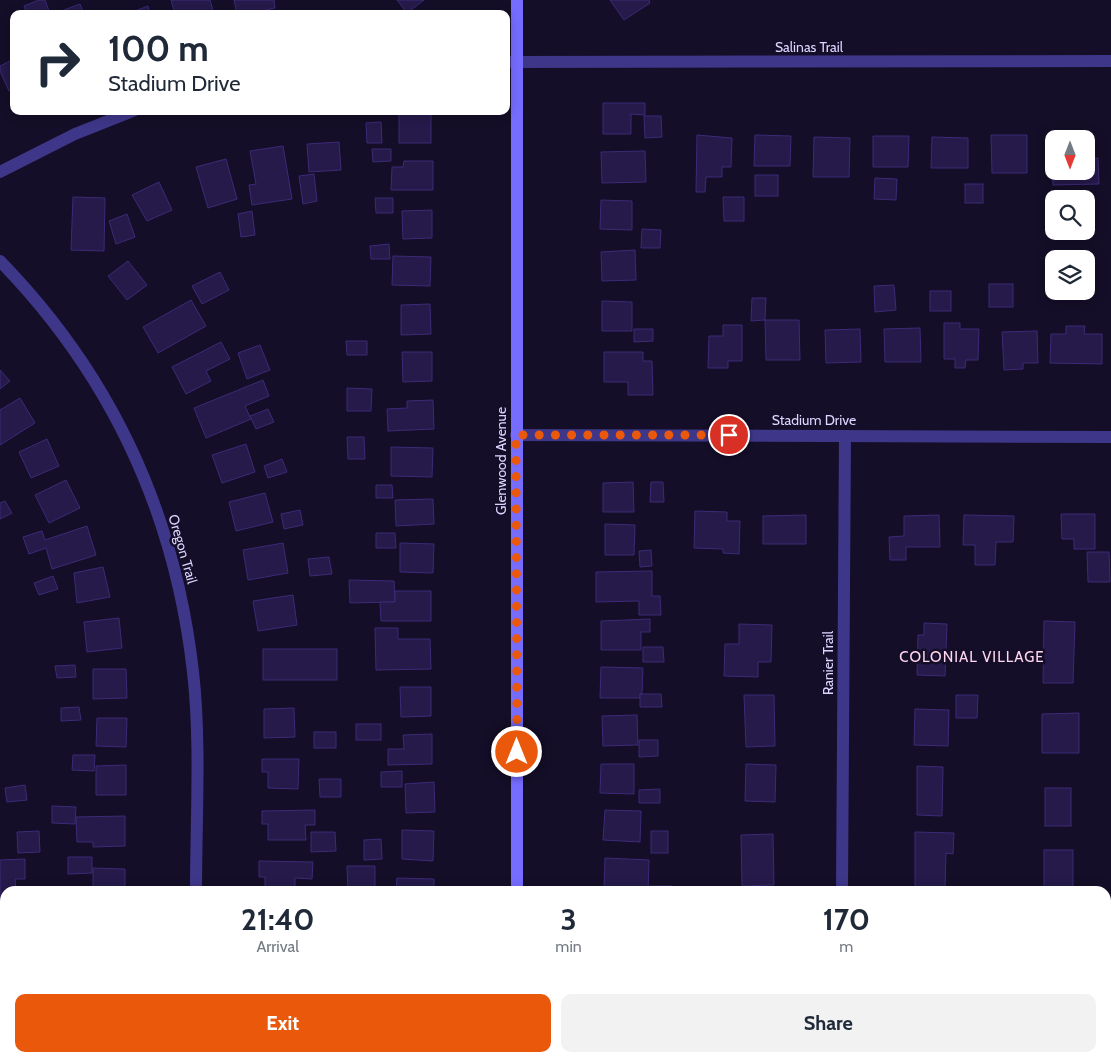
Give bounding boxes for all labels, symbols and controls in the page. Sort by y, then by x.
text: 100 m [108,27,209,70]
icon: right [25,30,90,95]
street label: Salinas Trail [775,38,844,56]
text: Stadium Drive [108,70,240,97]
north arrow [1045,130,1095,180]
map controls [1045,130,1095,300]
button: search [1045,190,1095,240]
button: layers [1045,250,1095,300]
street label: Glenwood Avenue [492,407,510,515]
street label: Stadium Drive [772,411,856,429]
pin [708,414,750,456]
icon: arrive [715,421,743,449]
street label: Oregon Trail [165,512,202,586]
street label: Ranier Trail [819,630,837,695]
district label: COLONIAL VILLAGE [899,648,1045,666]
position arrow [490,725,542,777]
text: 21:40 [241,901,314,938]
text: 3 [560,901,577,938]
text: 170 [823,901,870,938]
text: Arrival [256,937,299,956]
text: min [555,937,582,956]
text: m [839,937,853,956]
button: Exit [15,994,551,1052]
button: Share [561,994,1096,1052]

